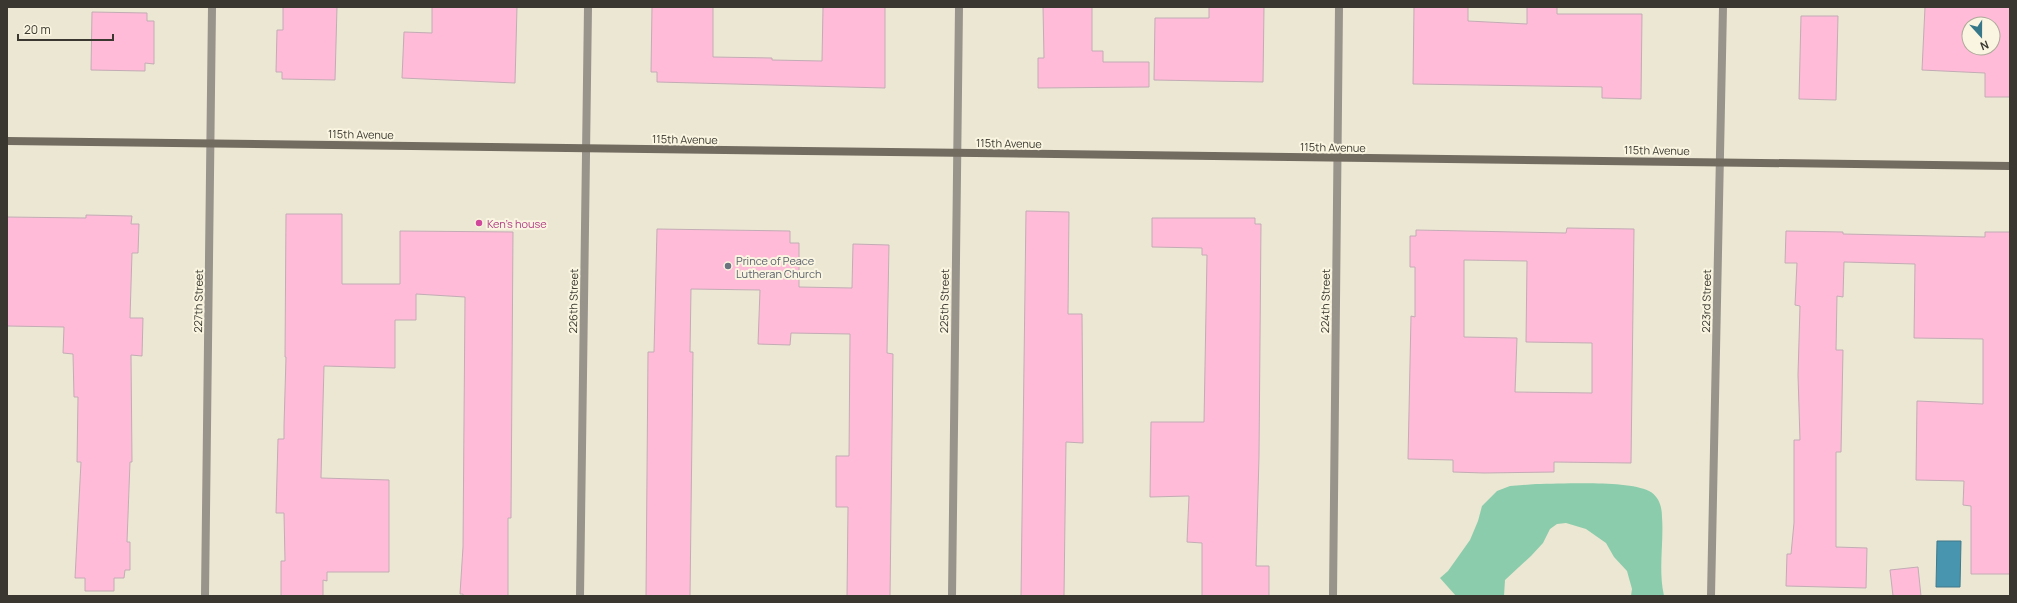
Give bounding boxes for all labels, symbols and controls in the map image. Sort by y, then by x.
scale bar [18,16,113,42]
north arrow [1961,16,2001,56]
text: 20 m [24,21,51,38]
text: N [1978,37,1991,54]
street label: 115th Avenue [328,126,395,142]
street label: 115th Avenue [652,131,719,147]
street label: 115th Avenue [976,135,1043,151]
street label: 115th Avenue [1300,139,1367,155]
street label: 115th Avenue [1624,142,1691,158]
place label: Ken's house [487,216,547,231]
marker: Ken's house [474,218,484,228]
place label: Prince of Peace Lutheran Church [736,253,822,281]
marker: Prince of Peace Lutheran Church [723,261,733,271]
street label: 226th Street [565,268,581,334]
street label: 227th Street [190,269,206,333]
street label: 225th Street [936,269,952,333]
street label: 224th Street [1317,269,1333,333]
street label: 223rd Street [1698,269,1714,333]

